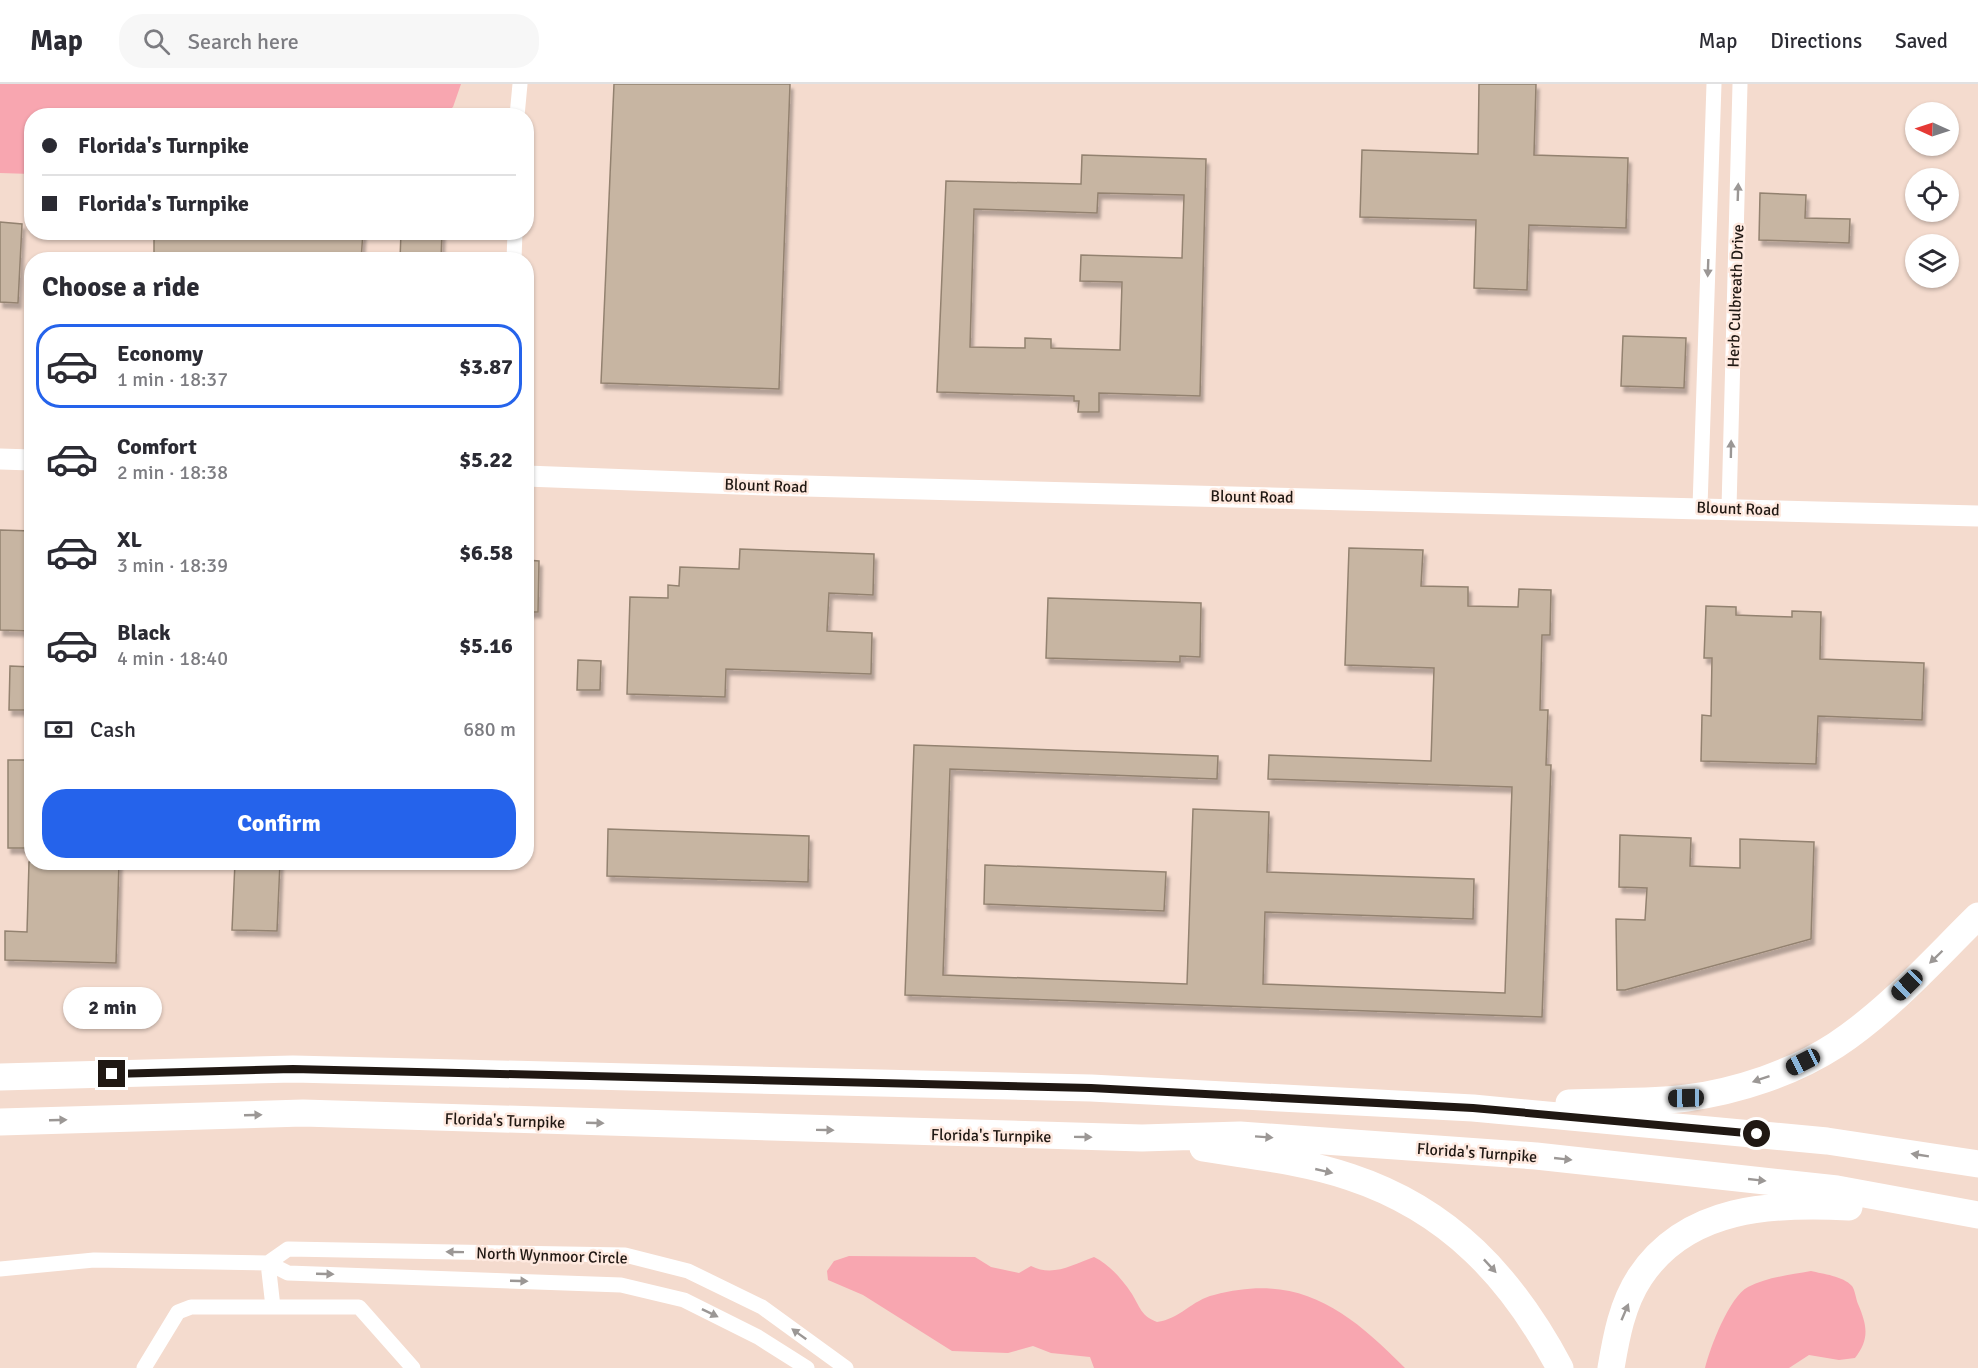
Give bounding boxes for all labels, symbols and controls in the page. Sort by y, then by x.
search box [119,14,539,68]
text: Map [30,24,83,58]
icon: search [140,25,173,58]
text: Search here [188,28,299,55]
text: Map [1699,28,1737,54]
text: Directions [1770,28,1862,54]
text: Saved [1895,28,1948,54]
north arrow [1905,102,1959,156]
map controls [1905,102,1959,288]
text: Florida's Turnpike [78,132,249,159]
button: locate [1905,168,1959,222]
one-way arrow [1733,182,1742,201]
text: Florida's Turnpike [78,190,249,217]
street label: Herb Culbreath Drive [1724,224,1748,368]
button: layers [1905,234,1959,288]
one-way arrow [1703,259,1712,278]
text: Choose a ride [42,271,200,304]
icon: car [45,339,99,393]
text: Economy [117,340,203,367]
text: $3.87 [459,353,513,380]
text: 1 min · 18:37 [117,367,228,392]
icon: car [45,432,99,486]
text: Comfort [117,433,197,460]
one-way arrow [1726,440,1736,459]
text: $5.22 [459,446,513,473]
text: 2 min · 18:38 [117,460,228,485]
street label: Blount Road [724,475,808,497]
street label: Blount Road [1210,486,1294,508]
street label: Blount Road [1696,498,1780,520]
icon: car [45,525,99,579]
text: XL [117,526,142,553]
text: $6.58 [459,539,513,566]
text: 3 min · 18:39 [117,553,228,578]
icon: car [45,618,99,672]
text: Black [117,619,171,646]
text: $5.16 [459,632,513,659]
text: 4 min · 18:40 [117,646,228,671]
icon: cash [42,713,75,746]
text: Cash [90,716,136,743]
text: 680 m [463,717,516,742]
button: Confirm [42,789,516,858]
one-way arrow [1929,950,1944,964]
car [1888,966,1926,1004]
callout: 2 min [63,987,162,1029]
text: 2 min [88,995,137,1020]
car [1783,1046,1823,1078]
route end [98,1060,125,1087]
one-way arrow [1752,1075,1770,1085]
car [1668,1089,1704,1107]
street label: Florida's Turnpike [444,1109,566,1133]
one-way arrow [244,1110,263,1120]
one-way arrow [49,1116,68,1125]
one-way arrow [586,1119,605,1128]
route start [1743,1120,1770,1147]
street label: Florida's Turnpike [931,1125,1051,1147]
one-way arrow [815,1126,834,1135]
one-way arrow [1073,1132,1092,1142]
one-way arrow [1254,1132,1273,1142]
street label: Florida's Turnpike [1416,1139,1538,1167]
one-way arrow [1911,1150,1930,1159]
one-way arrow [1553,1154,1572,1164]
one-way arrow [1315,1167,1334,1176]
one-way arrow [1747,1175,1766,1185]
street label: North Wynmoor Circle [476,1243,628,1269]
one-way arrow [445,1247,464,1257]
one-way arrow [1483,1258,1496,1273]
one-way arrow [315,1269,334,1279]
one-way arrow [510,1276,529,1286]
one-way arrow [1620,1302,1630,1320]
one-way arrow [701,1308,718,1317]
one-way arrow [791,1328,807,1340]

